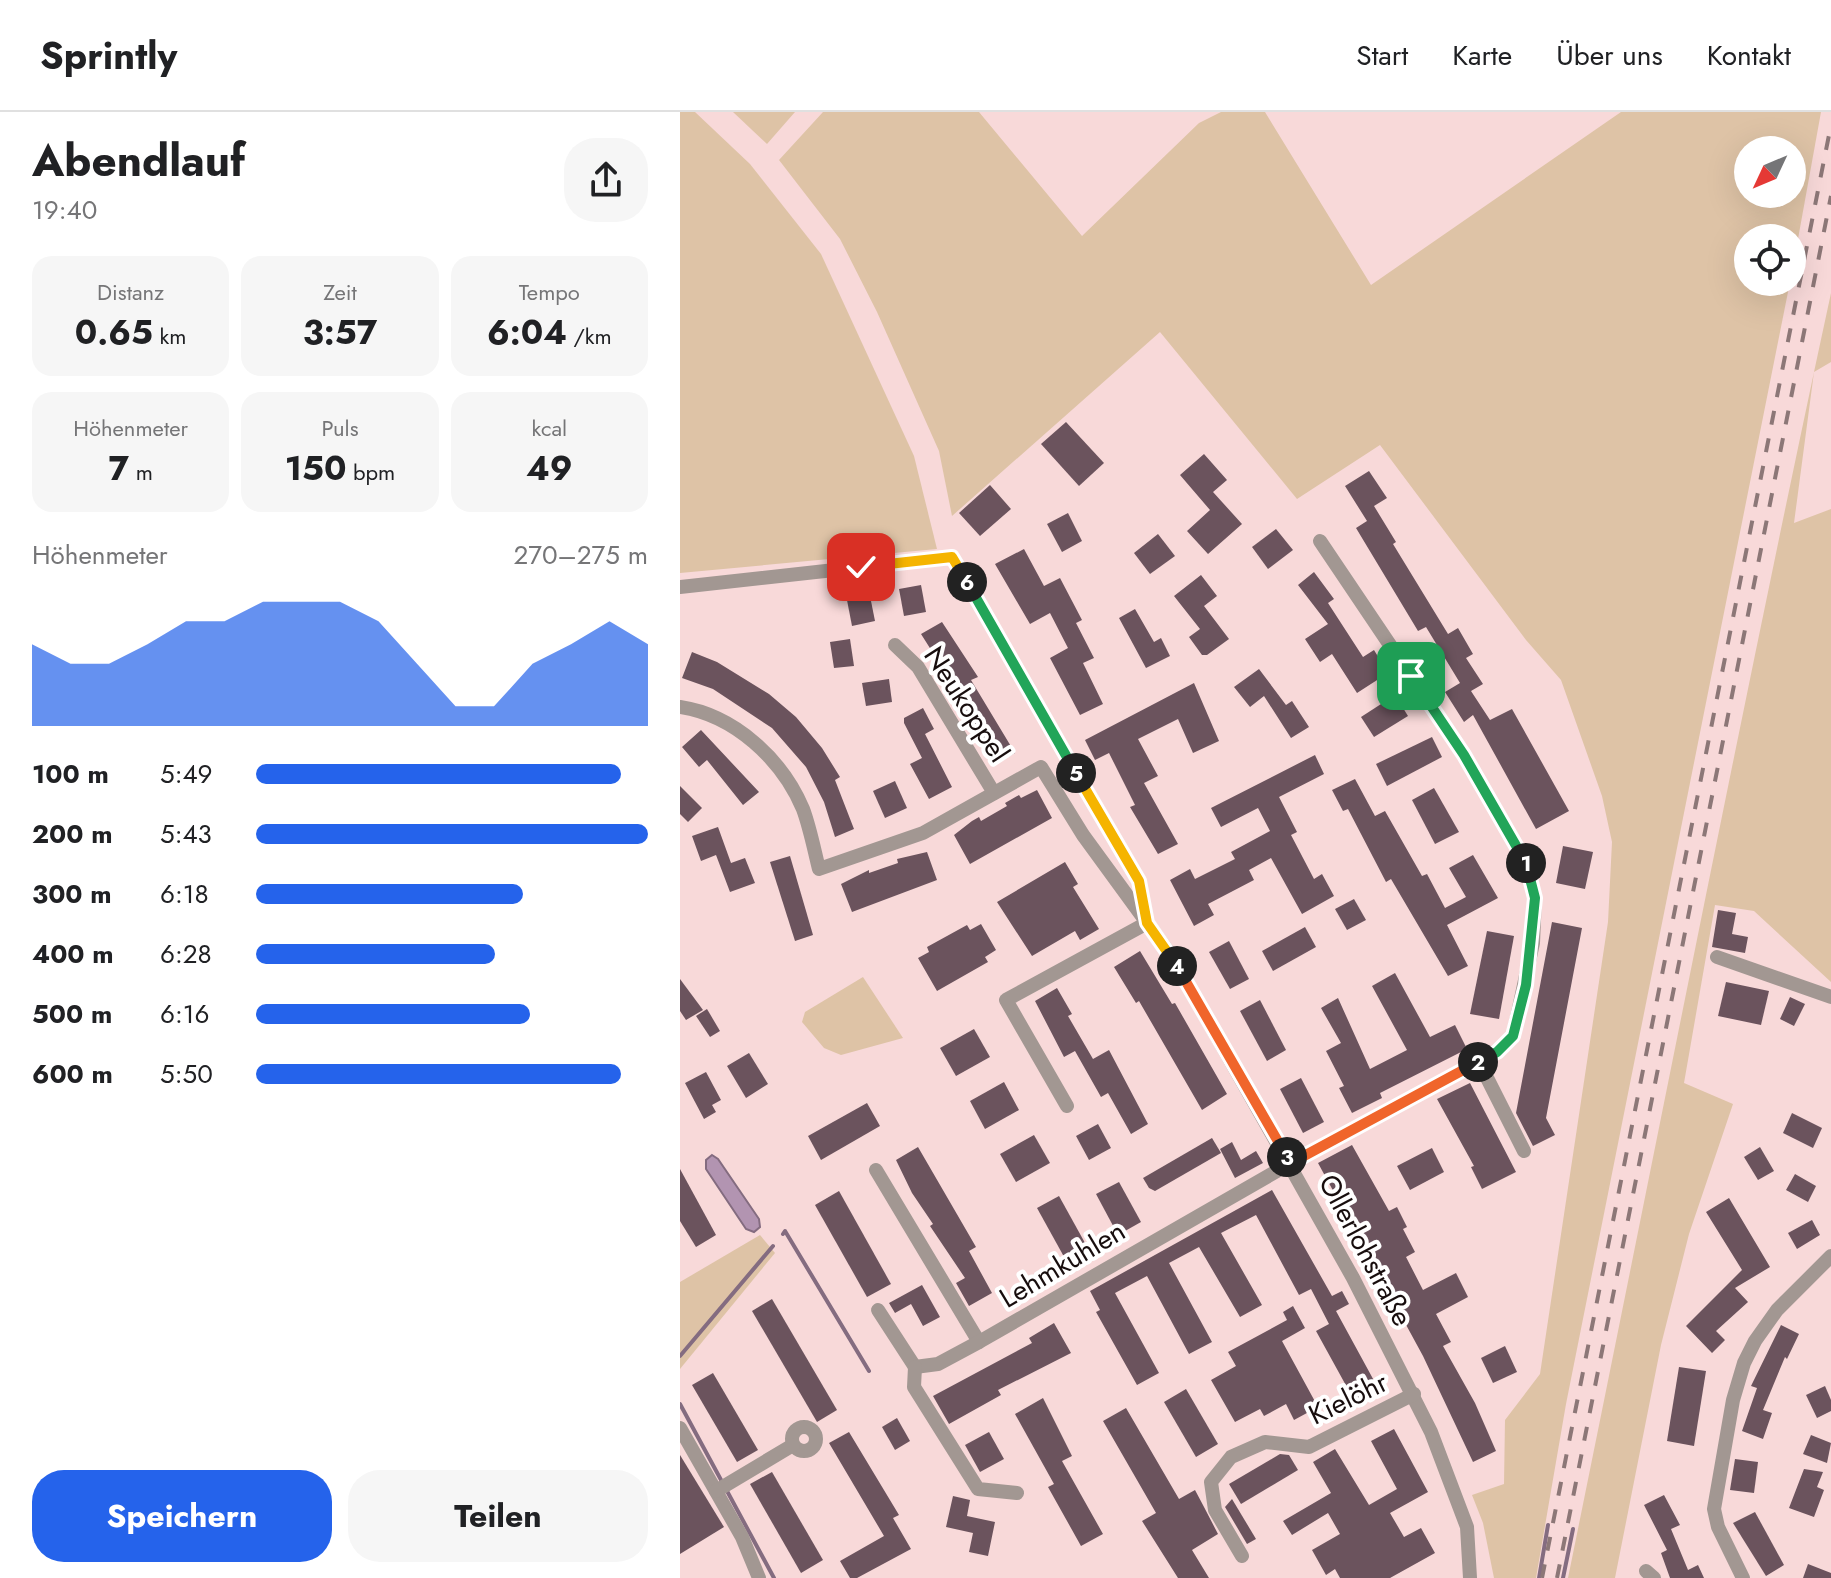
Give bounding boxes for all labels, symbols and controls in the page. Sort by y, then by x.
text: Sprintly [40,28,177,83]
text: Start [1356,35,1408,76]
text: Karte [1452,35,1512,76]
text: Über uns [1556,35,1663,76]
text: Kontakt [1707,35,1791,76]
text: Abendlauf [32,129,245,193]
north arrow [1734,136,1806,208]
map controls [1734,136,1806,296]
button: share [564,138,648,222]
text: 19:40 [32,191,97,229]
button: locate [1734,224,1806,296]
text: Distanz [97,276,164,308]
text: Zeit [323,276,357,308]
text: Tempo [519,276,580,308]
text: 0.65 [75,308,153,357]
text: 3:57 [303,308,377,357]
text: 6:04 [487,308,567,357]
text: km [153,320,186,352]
text: /km [567,320,612,352]
text: Höhenmeter [73,412,188,444]
text: Puls [321,412,359,444]
text: kcal [532,412,567,444]
text: 7 [109,444,129,493]
text: 150 [285,444,346,493]
text: 49 [526,444,573,493]
text: m [129,456,153,488]
text: bpm [346,456,395,488]
pin [827,533,895,601]
text: Höhenmeter [32,536,168,574]
text: 270–275 m [514,536,648,574]
icon: check [839,545,883,589]
pin: 6 [947,562,987,602]
text: 6 [960,566,974,598]
street label: Neukoppel [914,638,1019,770]
pin [1377,642,1445,710]
icon: arrive [1389,654,1433,698]
pin: 5 [1056,753,1096,793]
text: 100 m [32,755,109,793]
text: 5:49 [160,755,213,793]
text: 5 [1069,757,1083,789]
text: 200 m [32,815,113,853]
text: 5:43 [160,815,212,853]
pin: 1 [1506,843,1546,883]
text: 1 [1520,847,1532,879]
text: 300 m [32,875,112,913]
text: 6:18 [160,875,209,913]
text: 400 m [32,935,114,973]
text: 6:28 [160,935,212,973]
pin: 4 [1157,946,1197,986]
text: 4 [1169,950,1185,982]
text: 500 m [32,995,112,1033]
text: 6:16 [160,995,209,1033]
pin: 2 [1458,1042,1498,1082]
text: 2 [1471,1046,1485,1078]
text: 600 m [32,1055,113,1093]
text: 5:50 [160,1055,213,1093]
pin: 3 [1267,1137,1307,1177]
text: 3 [1280,1141,1294,1173]
street label: Ollerlohstraße [1308,1167,1423,1333]
street label: Lehmkuhlen [991,1211,1133,1318]
street label: Kielöhr [1302,1362,1395,1435]
button: Speichern [32,1470,332,1562]
button: Teilen [348,1470,648,1562]

